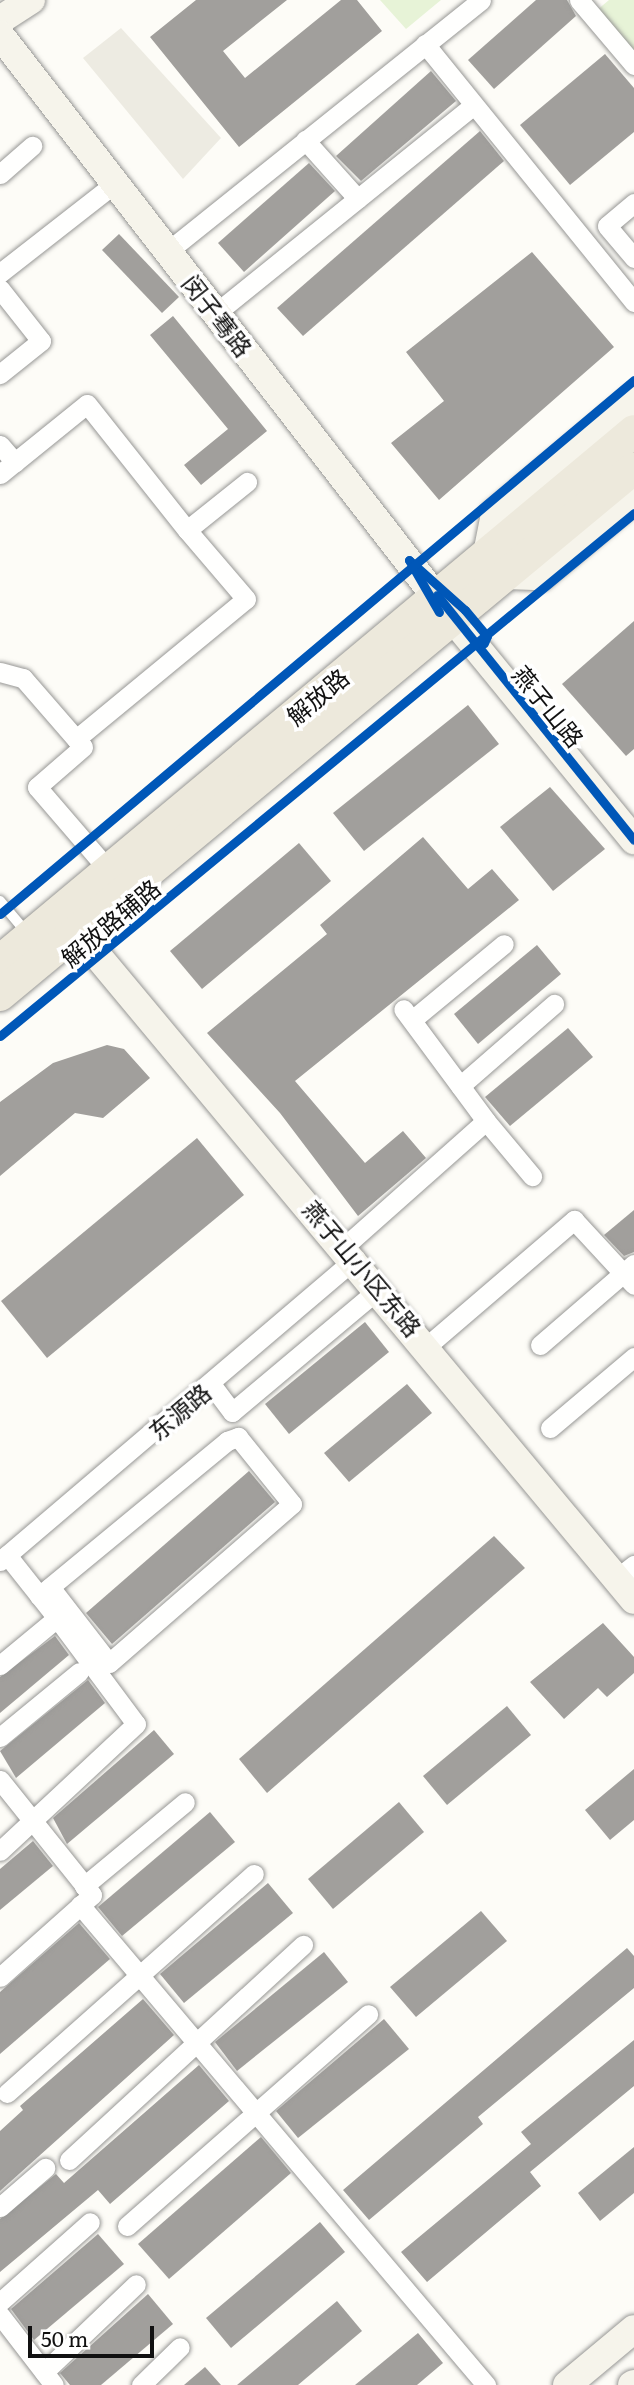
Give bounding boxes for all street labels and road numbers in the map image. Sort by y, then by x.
street label: 闵子骞路 [177,268,259,362]
street label: 燕子山路 [508,660,590,752]
street label: 解放路 [280,662,354,730]
street label: 解放路辅路 [55,872,165,972]
street label: 燕子山小区东路 [298,1194,428,1342]
street label: 东源路 [142,1377,216,1445]

